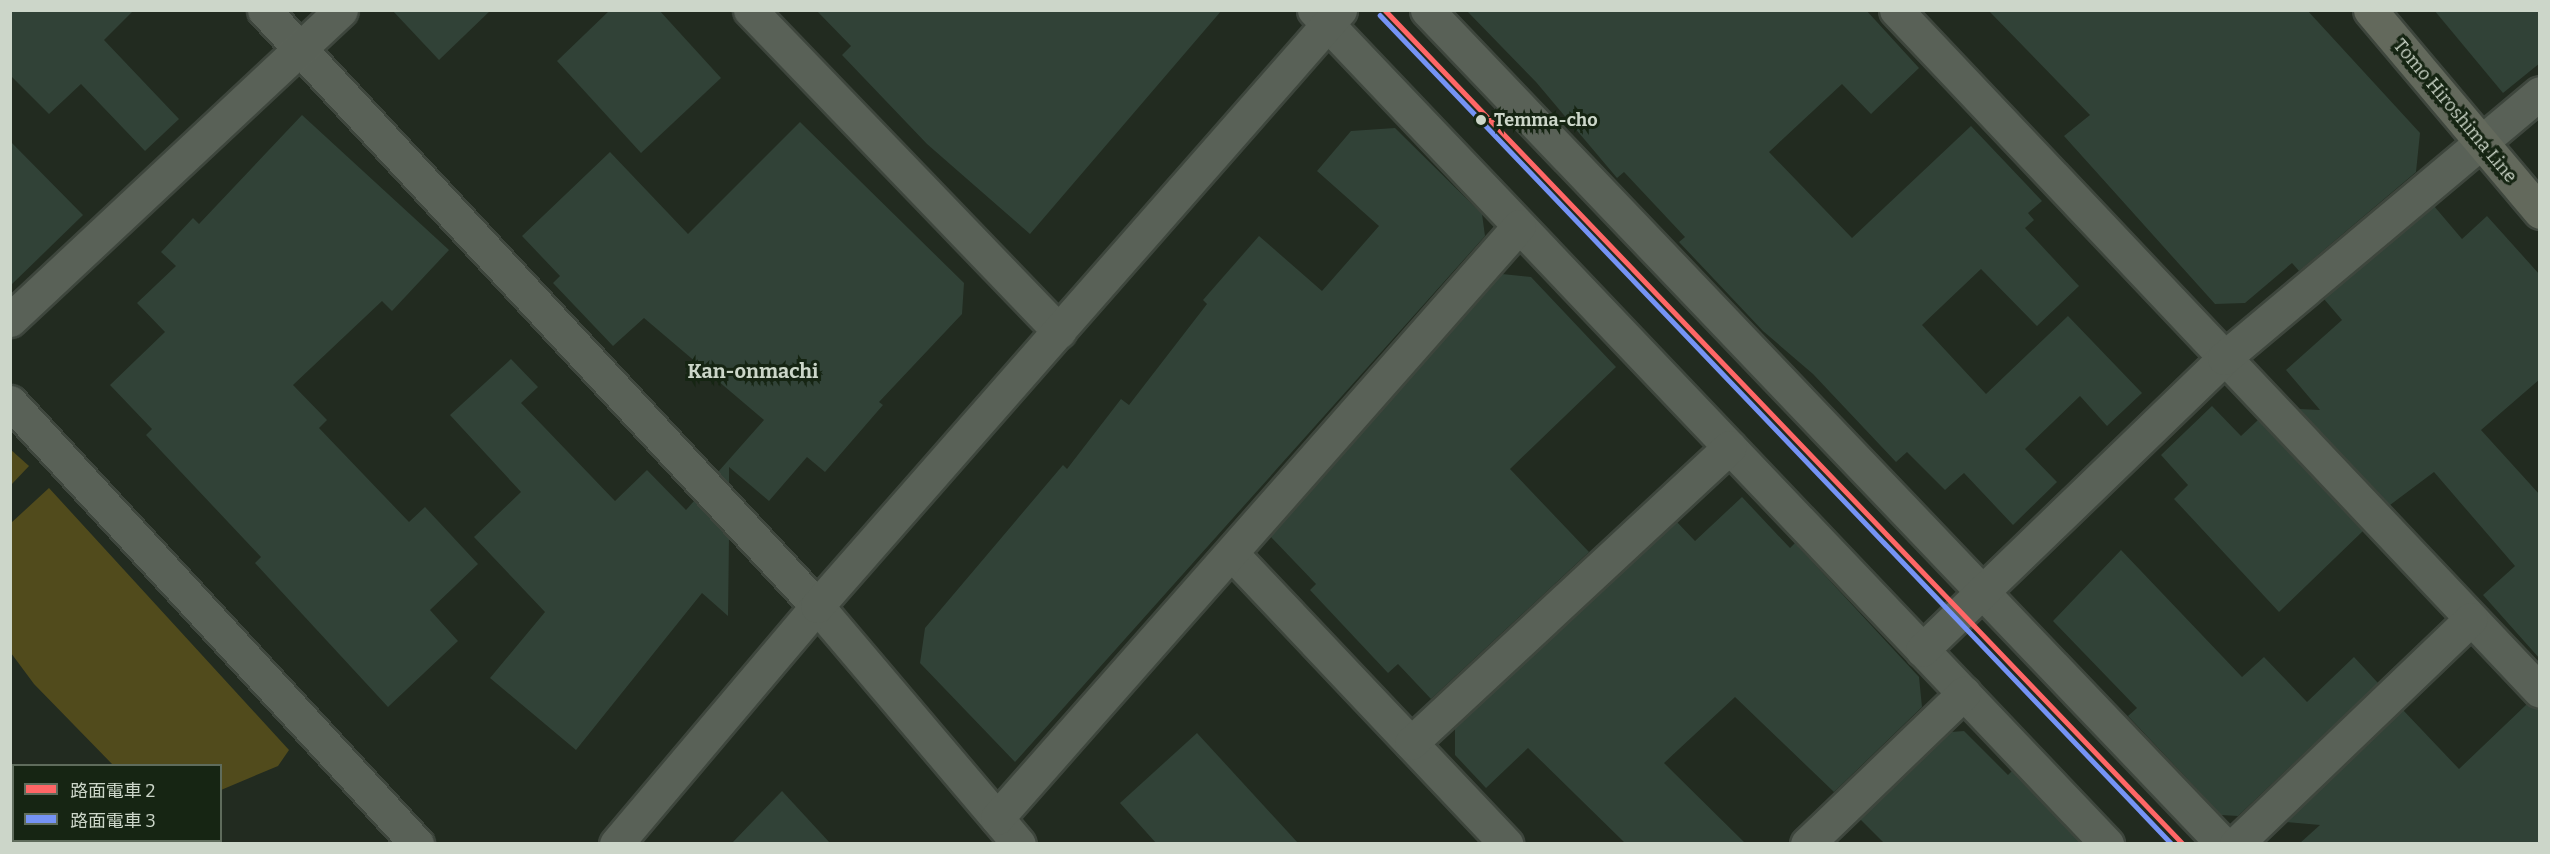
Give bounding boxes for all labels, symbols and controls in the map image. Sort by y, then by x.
street label: Tomo Hiroshima Line [2389,35,2521,187]
place label: Temma-cho [1494,109,1598,131]
marker: Temma-cho [1472,111,1490,129]
district label: Kan-onmachi [688,359,818,383]
legend [12,764,222,842]
text: 路面電車 2 [70,780,155,802]
text: 路面電車 3 [70,810,156,832]

